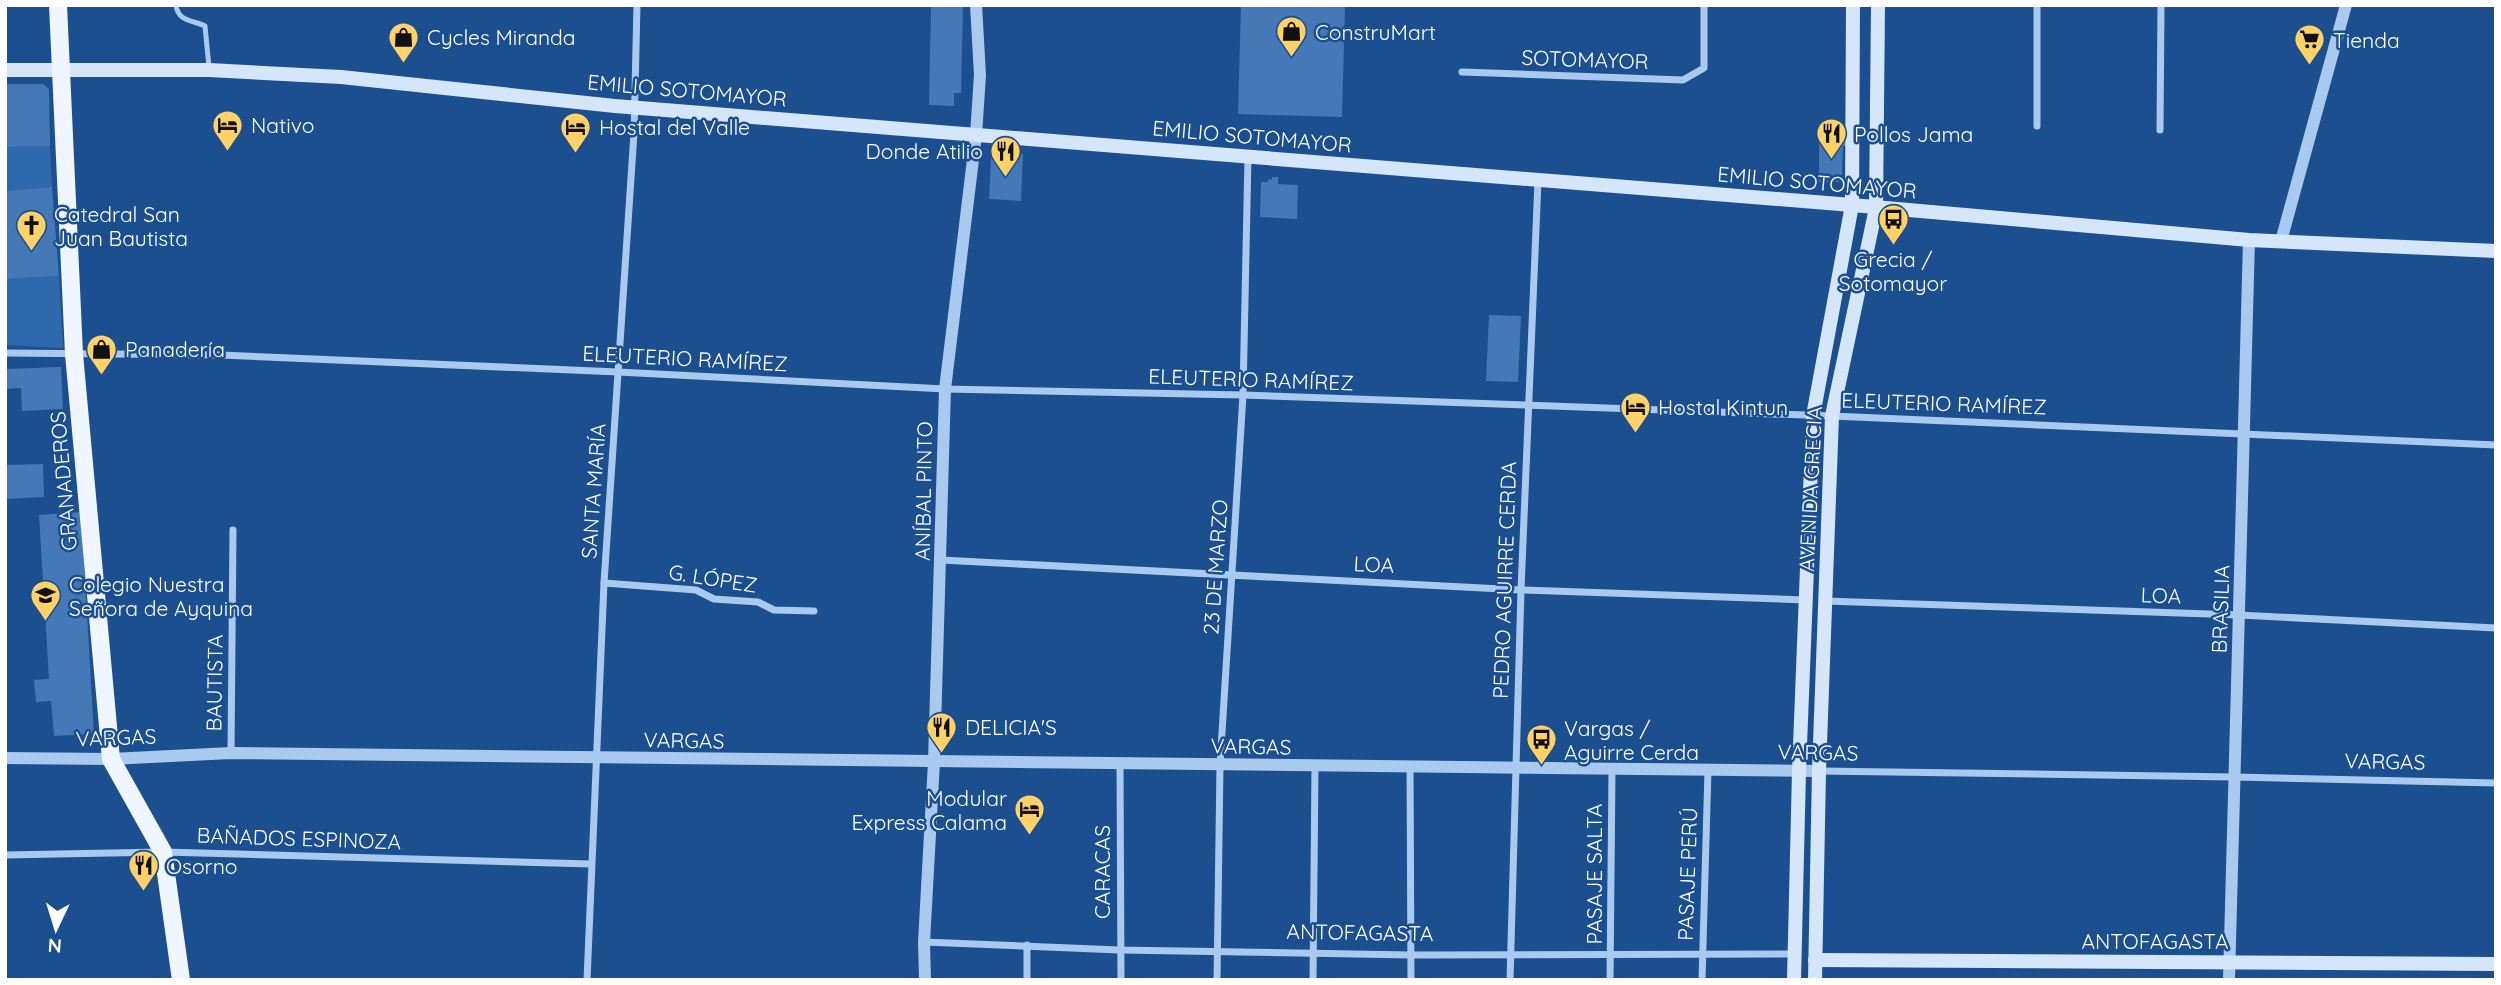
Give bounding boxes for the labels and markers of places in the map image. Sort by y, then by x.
shop icon: ConstruMart [1275,15,1309,59]
place label: ConstruMart [1315,19,1436,45]
shop icon: Cycles Miranda [387,20,421,64]
supermarket icon: Tienda [2293,23,2327,67]
place label: Cycles Miranda [427,24,576,50]
place label: Tienda [2333,27,2400,53]
hotel icon: Nativo [211,108,245,152]
hotel icon: Hostal del Valle [559,110,593,154]
place label: Nativo [251,112,314,138]
place label: Hostal del Valle [599,114,750,140]
restaurant icon: Pollos Jama [1814,117,1848,161]
place label: Pollos Jama [1854,121,1973,147]
restaurant icon: Donde Atilio [989,134,1023,178]
place label: Donde Atilio [865,138,983,164]
place label: Catedral San Juan Bautista [54,201,188,251]
bus stop icon: Grecia / Sotomayor [1876,202,1910,246]
church icon: Catedral San Juan Bautista [14,209,48,253]
place label: Grecia / Sotomayor [1839,246,1947,296]
shop icon: Panadería [85,332,119,376]
place label: Panadería [125,336,225,362]
hotel icon: Hostal Kintun [1618,390,1652,434]
place label: Hostal Kintun [1658,394,1788,420]
place label: Colegio Nuestra Señora de Ayquina [69,571,253,621]
school or university icon: Colegio Nuestra Señora de Ayquina [29,579,63,623]
restaurant icon: DELICIA'S [925,710,959,754]
place label: DELICIA'S [965,714,1057,740]
place label: Vargas / Aguirre Cerda [1564,715,1699,765]
bus stop icon: Vargas / Aguirre Cerda [1524,723,1558,767]
place label: Modular Express Calama [851,785,1007,835]
hotel icon: Modular Express Calama [1013,793,1047,837]
restaurant icon: Osorno [126,849,160,893]
place label: Osorno [166,853,238,879]

